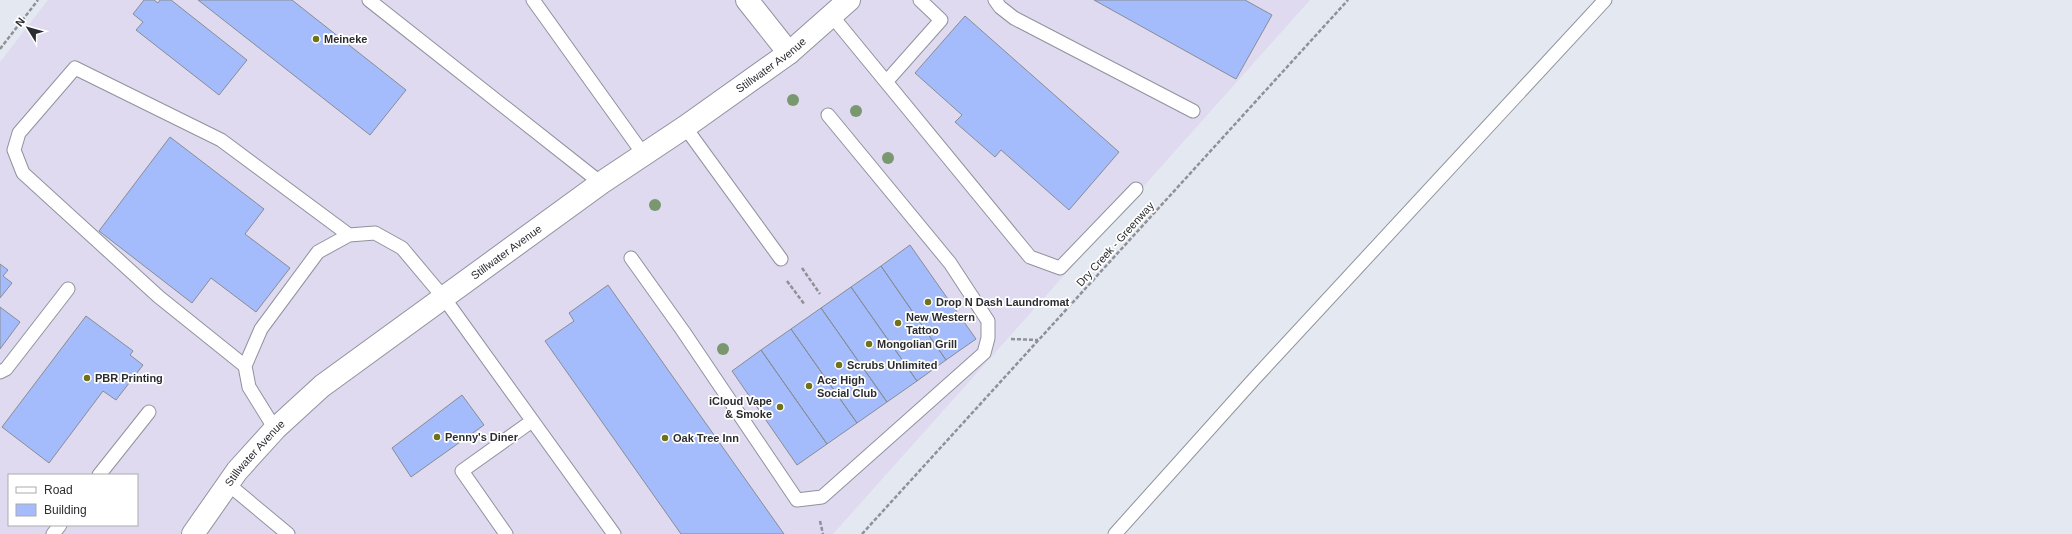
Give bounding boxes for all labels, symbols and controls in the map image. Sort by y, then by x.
north arrow [8,8,48,48]
text: N [13,15,27,29]
place label: Meineke [324,33,367,45]
marker: Meineke [311,34,321,44]
street label: Stillwater Avenue [733,35,808,95]
street label: Dry Creek - Greenway [1074,199,1156,289]
street label: Stillwater Avenue [469,222,544,282]
place label: Drop N Dash Laundromat [936,296,1070,308]
marker: Drop N Dash Laundromat [923,297,933,307]
place label: New Western Tattoo [906,311,975,336]
marker: New Western Tattoo [893,318,903,328]
place label: Mongolian Grill [877,338,957,350]
marker: Mongolian Grill [864,339,874,349]
place label: Scrubs Unlimited [847,359,937,371]
marker: Scrubs Unlimited [834,360,844,370]
place label: PBR Printing [95,372,163,384]
marker: PBR Printing [82,373,92,383]
place label: Ace High Social Club [817,374,877,399]
marker: Ace High Social Club [804,381,814,391]
place label: iCloud Vape & Smoke [709,395,772,420]
marker: iCloud Vape & Smoke [775,402,785,412]
street label: Stillwater Avenue [222,417,287,488]
place label: Penny's Diner [445,431,519,443]
marker: Penny's Diner [432,432,442,442]
place label: Oak Tree Inn [673,432,739,444]
marker: Oak Tree Inn [660,433,670,443]
legend [8,474,138,526]
text: Road [44,483,73,497]
text: Building [44,503,87,517]

